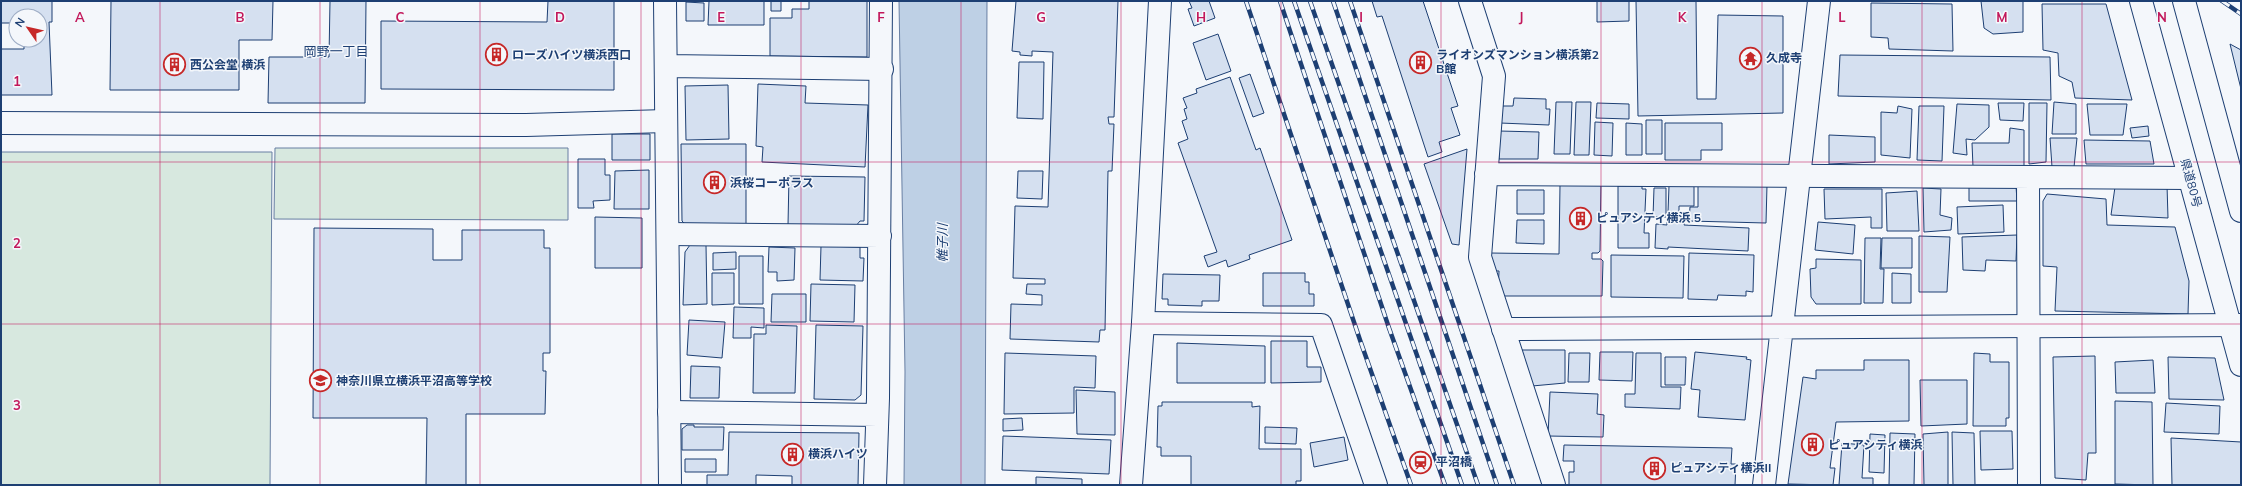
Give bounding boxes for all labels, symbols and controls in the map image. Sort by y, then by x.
north arrow [8,8,48,48]
text: A [75,9,85,25]
text: B [236,9,245,25]
text: C [396,9,405,25]
text: D [555,9,565,25]
text: E [717,9,725,25]
text: F [877,9,885,25]
text: G [1036,9,1046,25]
text: H [1196,9,1206,25]
text: I [1359,9,1363,25]
text: J [1519,9,1523,25]
text: K [1678,9,1688,25]
text: L [1838,9,1846,25]
text: M [1996,9,2008,25]
text: N [2157,9,2167,25]
text: N [12,15,28,30]
building icon: ローズハイツ横浜西口 [484,42,510,68]
district label: 岡野一丁目 [303,43,369,59]
temple icon: 久成寺 [1737,45,1763,71]
place label: ローズハイツ横浜西口 [512,47,631,62]
place label: ライオンズマンション横浜第2 B館 [1436,47,1599,76]
building icon: ライオンズマンション横浜第2 B館 [1407,49,1433,75]
place label: 久成寺 [1766,50,1802,65]
building icon: 西公会堂 横浜 [162,52,188,78]
place label: 西公会堂 横浜 [190,57,265,72]
text: 1 [13,73,21,89]
street label: 県道80号 [2178,157,2205,209]
building icon: 浜桜コーポラス [701,170,727,196]
place label: 浜桜コーポラス [730,175,814,190]
building icon: ピュアシティ横浜 5 [1567,205,1593,231]
place label: ピュアシティ横浜 5 [1596,210,1701,225]
water label: 帷子川 [934,222,950,263]
text: 2 [13,235,21,251]
school or university icon: 神奈川県立横浜平沼高等学校 [308,368,334,394]
place label: 神奈川県立横浜平沼高等学校 [336,373,492,388]
text: 3 [13,397,21,413]
building icon: ピュアシティ横浜 [1800,432,1826,458]
place label: ピュアシティ横浜 [1828,437,1923,452]
building icon: 横浜ハイツ [780,441,806,467]
place label: 横浜ハイツ [808,446,868,461]
station icon: 平沼橋 [1408,449,1434,475]
place label: 平沼橋 [1436,454,1473,469]
building icon: ピュアシティ横浜II [1642,455,1668,481]
place label: ピュアシティ横浜II [1670,460,1771,475]

